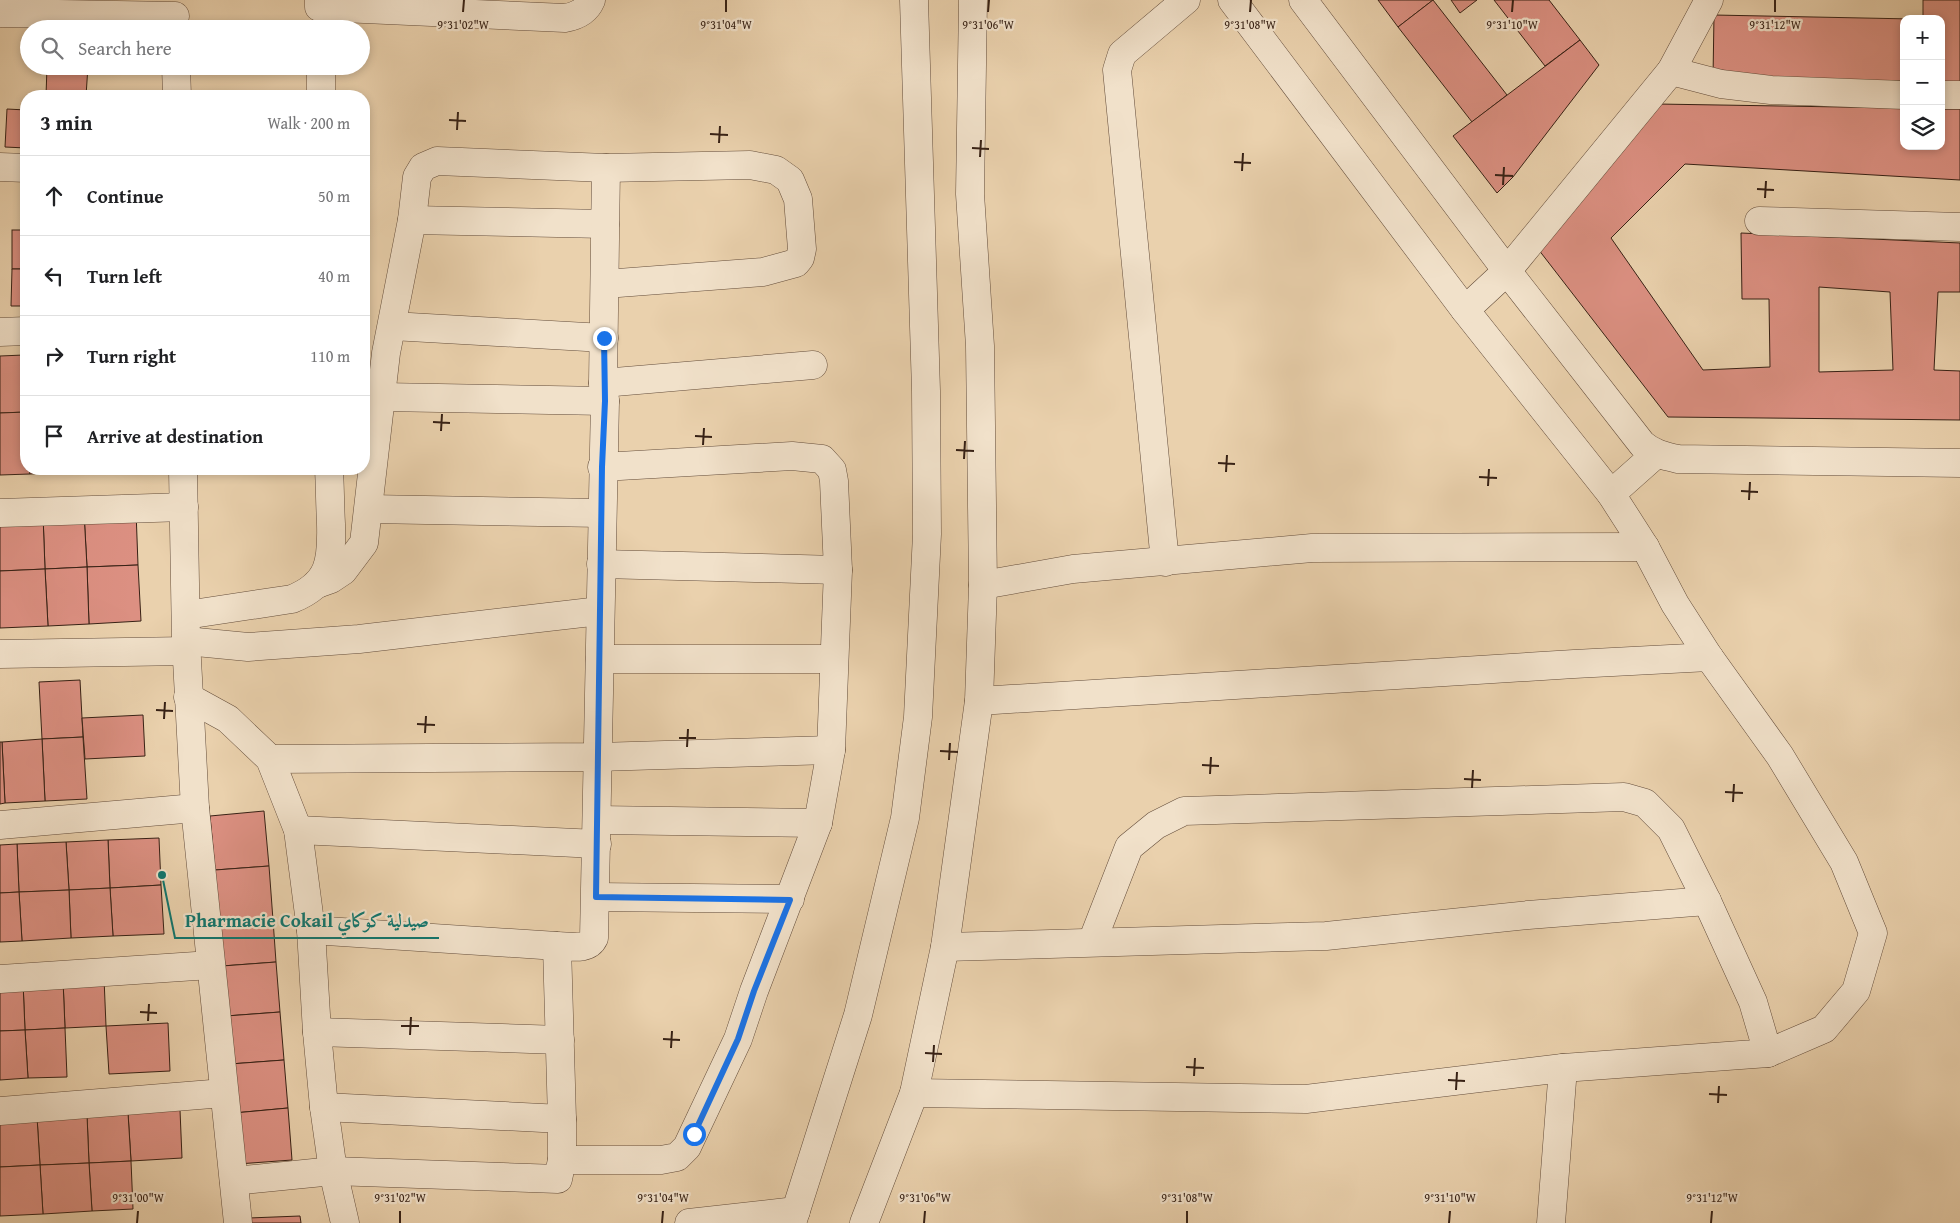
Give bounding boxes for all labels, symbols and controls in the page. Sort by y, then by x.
map controls [1900,15,1945,150]
button: + [1900,15,1945,60]
text: 9°31'02"W [437,16,490,33]
text: 9°31'04"W [700,16,753,33]
text: 9°31'06"W [962,16,1015,33]
text: 9°31'08"W [1224,16,1277,33]
text: 9°31'10"W [1486,16,1539,33]
text: 9°31'12"W [1749,16,1802,33]
search box [20,20,370,75]
icon: search [38,34,66,62]
text: Search here [78,34,172,62]
button: − [1900,60,1945,105]
button: layers [1900,105,1945,150]
text: 3 min [40,107,92,138]
text: Walk · 200 m [267,111,350,135]
icon: ahead [40,182,68,210]
text: Continue [87,182,164,210]
text: 50 m [318,184,350,208]
icon: left [40,262,68,290]
text: Turn left [87,262,162,290]
text: 40 m [318,264,350,288]
route end [593,327,616,350]
icon: right [40,342,68,370]
text: Turn right [87,342,176,370]
text: 110 m [310,344,350,368]
icon: arrive [40,422,68,450]
text: Arrive at destination [87,422,263,450]
callout: Pharmacie Cokail صيدلية كوكاي [175,904,439,938]
text: Pharmacie Cokail صيدلية كوكاي [185,906,429,936]
route start [683,1123,706,1146]
text: 9°31'00"W [112,1189,165,1206]
text: 9°31'02"W [374,1189,427,1206]
text: 9°31'04"W [637,1189,690,1206]
text: 9°31'06"W [899,1189,952,1206]
text: 9°31'08"W [1161,1189,1214,1206]
text: 9°31'10"W [1424,1189,1477,1206]
text: 9°31'12"W [1686,1189,1739,1206]

